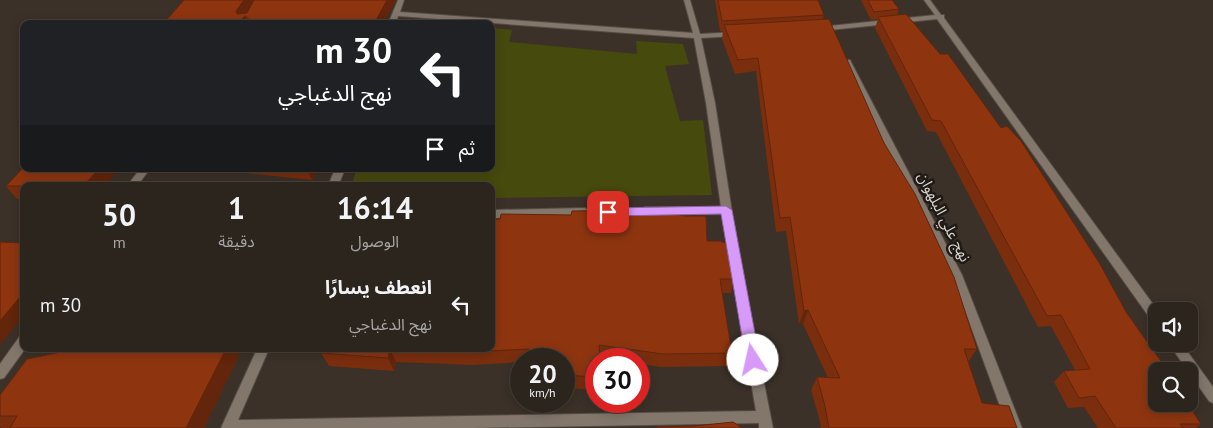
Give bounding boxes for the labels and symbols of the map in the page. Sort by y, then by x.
street label: نهج علي البلهوان [911,169,975,266]
pin [587,191,629,233]
position arrow [726,333,778,385]
speed limit sign: 30 [585,348,650,413]

